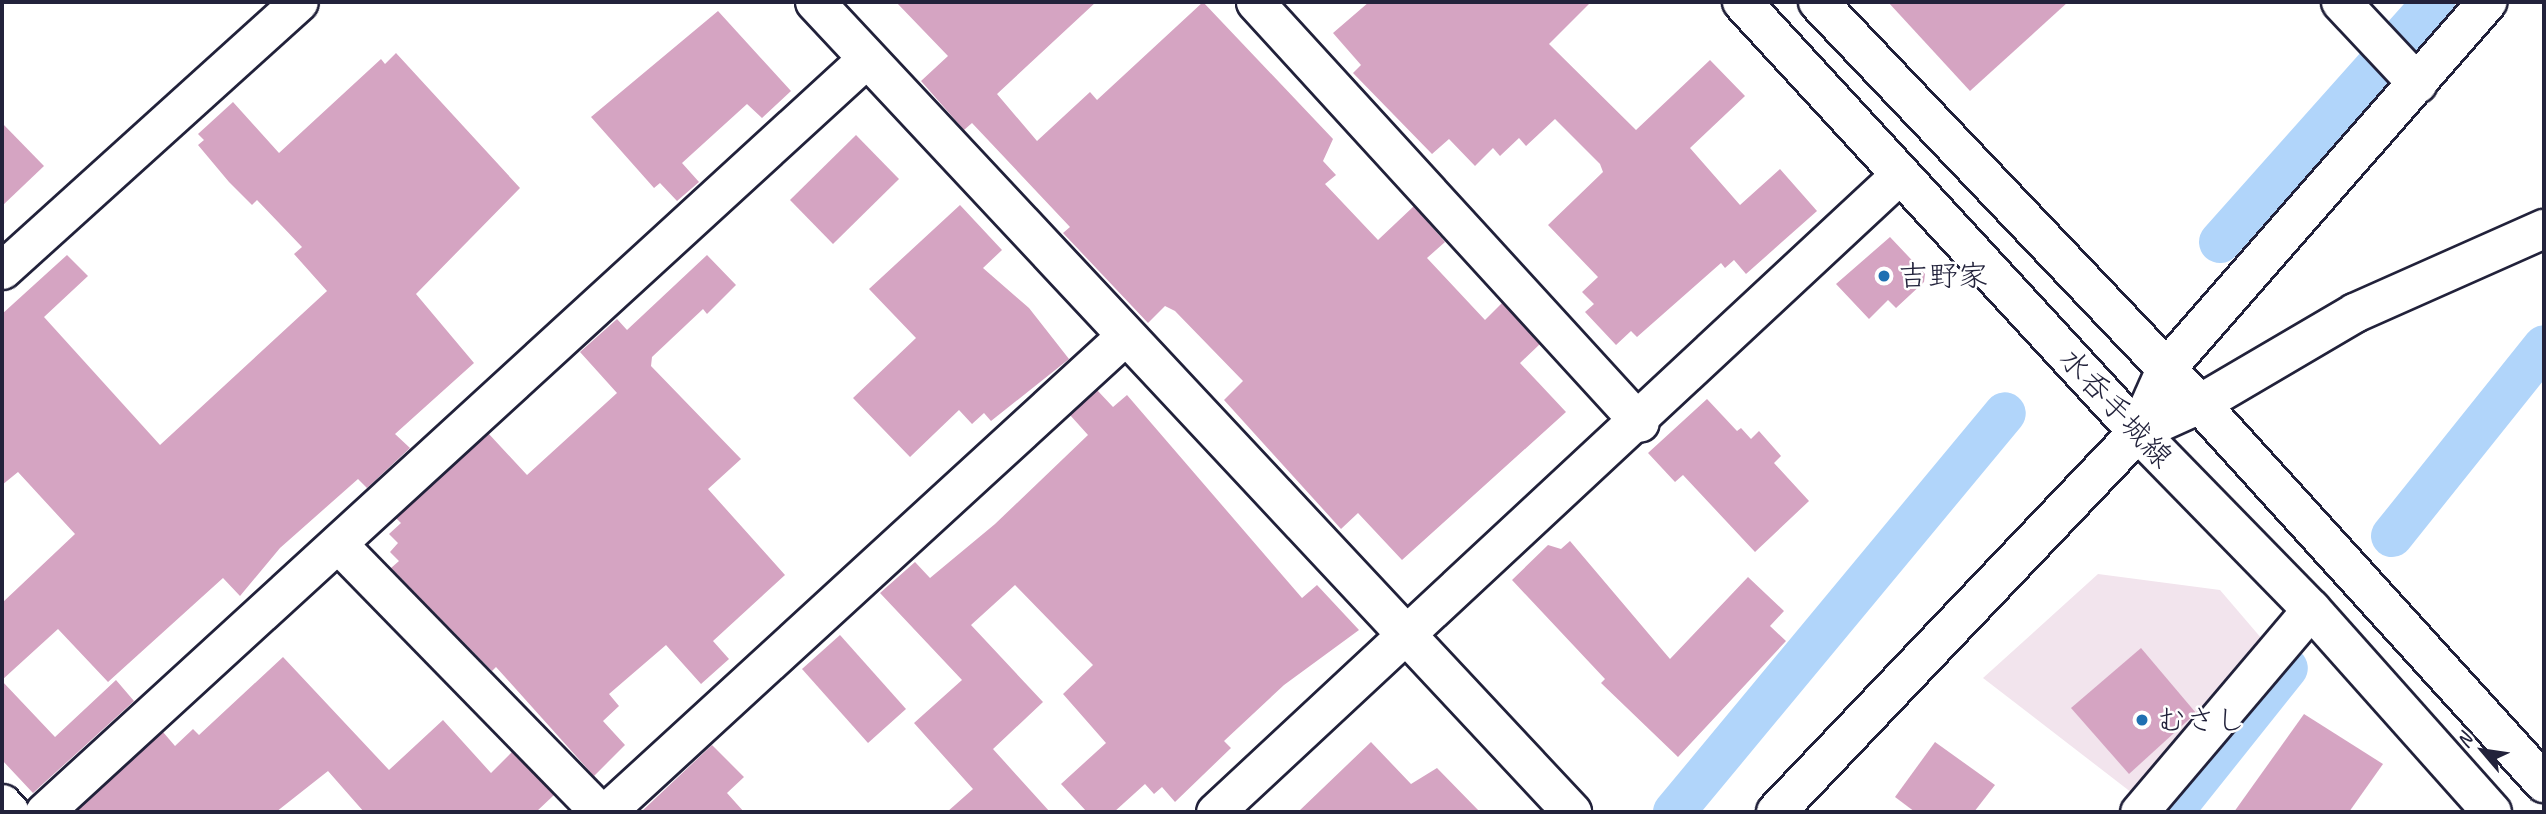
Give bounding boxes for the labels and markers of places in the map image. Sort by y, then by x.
place label: 吉野家 [1898,258,1988,294]
marker: 吉野家 [1876,268,1892,284]
place label: むさし [2156,702,2246,738]
marker: むさし [2134,712,2150,728]

